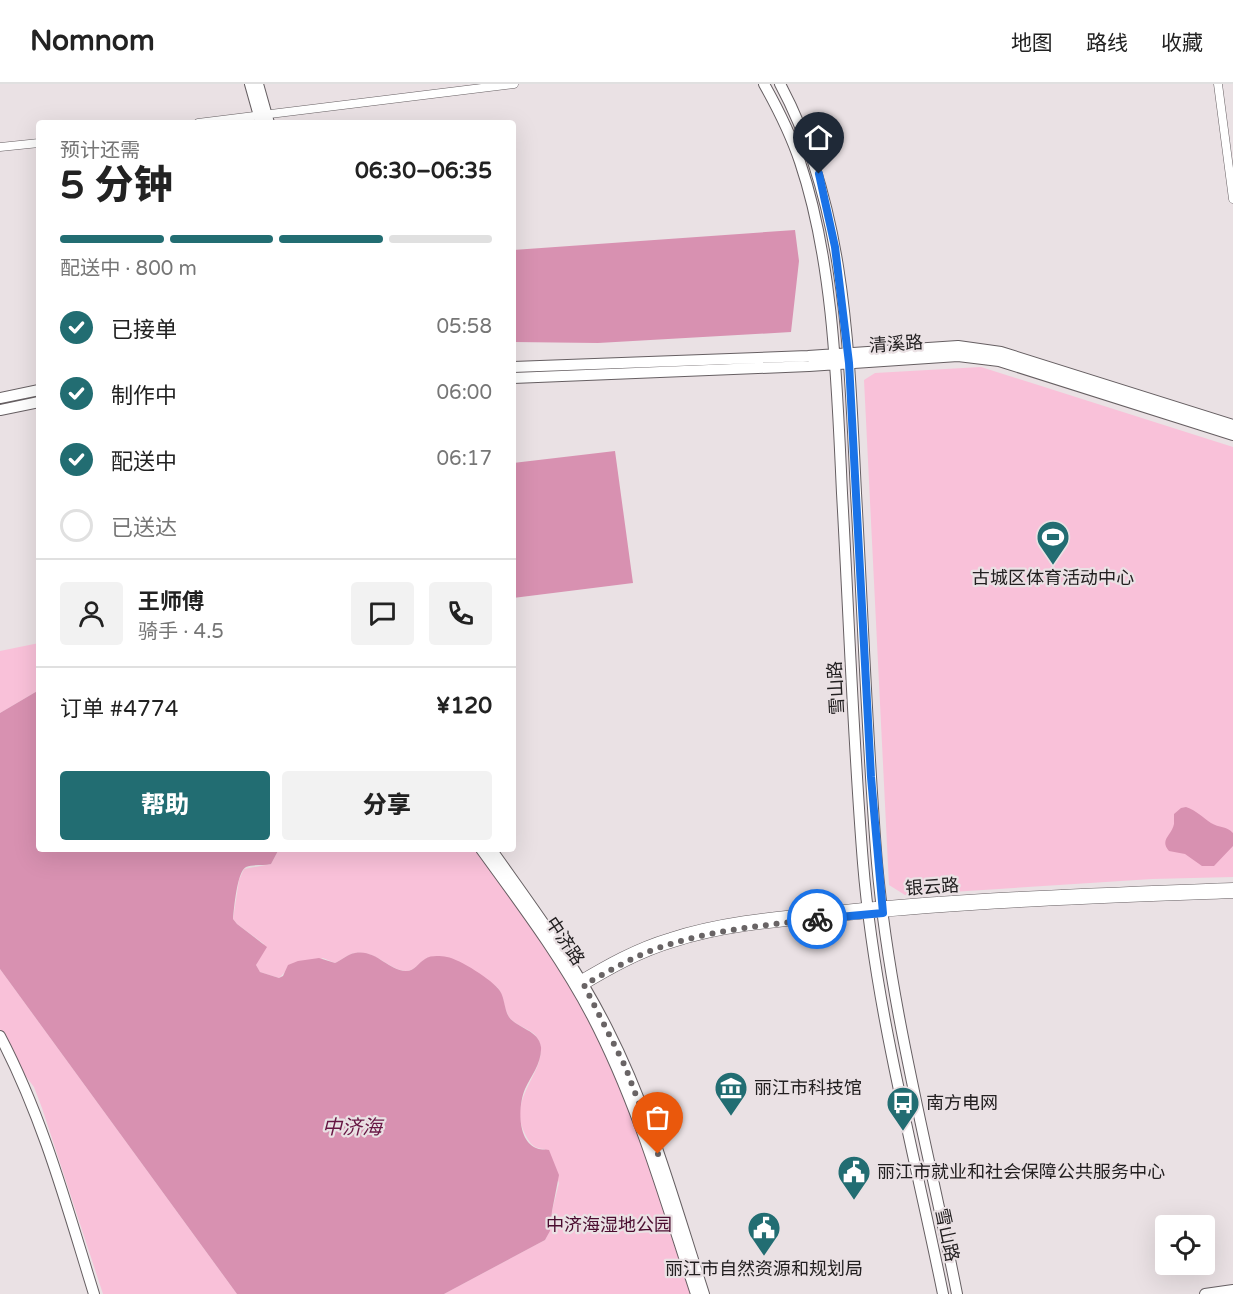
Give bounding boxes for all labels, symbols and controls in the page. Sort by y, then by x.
text: Nomnom [30,24,155,58]
text: 地图 [1011,31,1053,56]
text: 路线 [1086,31,1128,56]
text: 收藏 [1161,31,1203,56]
pin [793,112,844,174]
icon: home [802,121,835,154]
text: 预计还需 [60,139,140,163]
text: 06:30–06:35 [355,158,492,184]
text: 5 分钟 [60,162,173,209]
text: 配送中 · 800 m [60,257,197,281]
icon: check [60,311,93,344]
text: 05:58 [437,315,492,339]
text: 已接单 [111,317,177,343]
street label: 清溪路 [868,331,924,357]
icon: check [60,377,93,410]
text: 06:00 [437,381,492,405]
text: 制作中 [111,383,177,409]
icon: check [60,443,93,476]
text: 06:17 [437,447,492,471]
text: 配送中 [111,449,177,475]
text: 已送达 [111,515,177,541]
sports icon: 古城区体育活动中心 [1035,519,1071,566]
place label: 古城区体育活动中心 [972,567,1134,589]
button: person [60,582,123,645]
button: chat [351,582,414,645]
button: phone [429,582,492,645]
text: 王师傅 [138,589,204,615]
text: 骑手 · 4.5 [138,620,224,644]
street label: 雪山路 [824,660,848,716]
text: ¥120 [436,693,492,719]
text: 订单 #4774 [60,696,178,722]
button: 帮助 [60,771,270,840]
button: 分享 [282,771,492,840]
street label: 银云路 [904,874,960,900]
courier [787,889,847,949]
icon: bike [801,903,834,936]
street label: 中济路 [541,912,589,970]
museum icon: 丽江市科技馆 [713,1070,749,1117]
place label: 丽江市科技馆 [754,1077,862,1099]
bus stop icon: 南方电网 [885,1085,921,1132]
pin [632,1092,683,1154]
place label: 南方电网 [926,1092,998,1114]
icon: bag [641,1101,674,1134]
water label: 中济海 [322,1116,385,1140]
public building icon: 丽江市就业和社会保障公共服务中心 [836,1154,872,1201]
place label: 丽江市就业和社会保障公共服务中心 [877,1161,1165,1183]
street label: 雪山路 [931,1206,963,1264]
public building icon: 丽江市自然资源和规划局 [746,1210,782,1257]
park label: 中济海湿地公园 [546,1214,672,1236]
map controls [1155,1215,1215,1275]
button: locate [1155,1215,1215,1275]
place label: 丽江市自然资源和规划局 [665,1258,863,1280]

